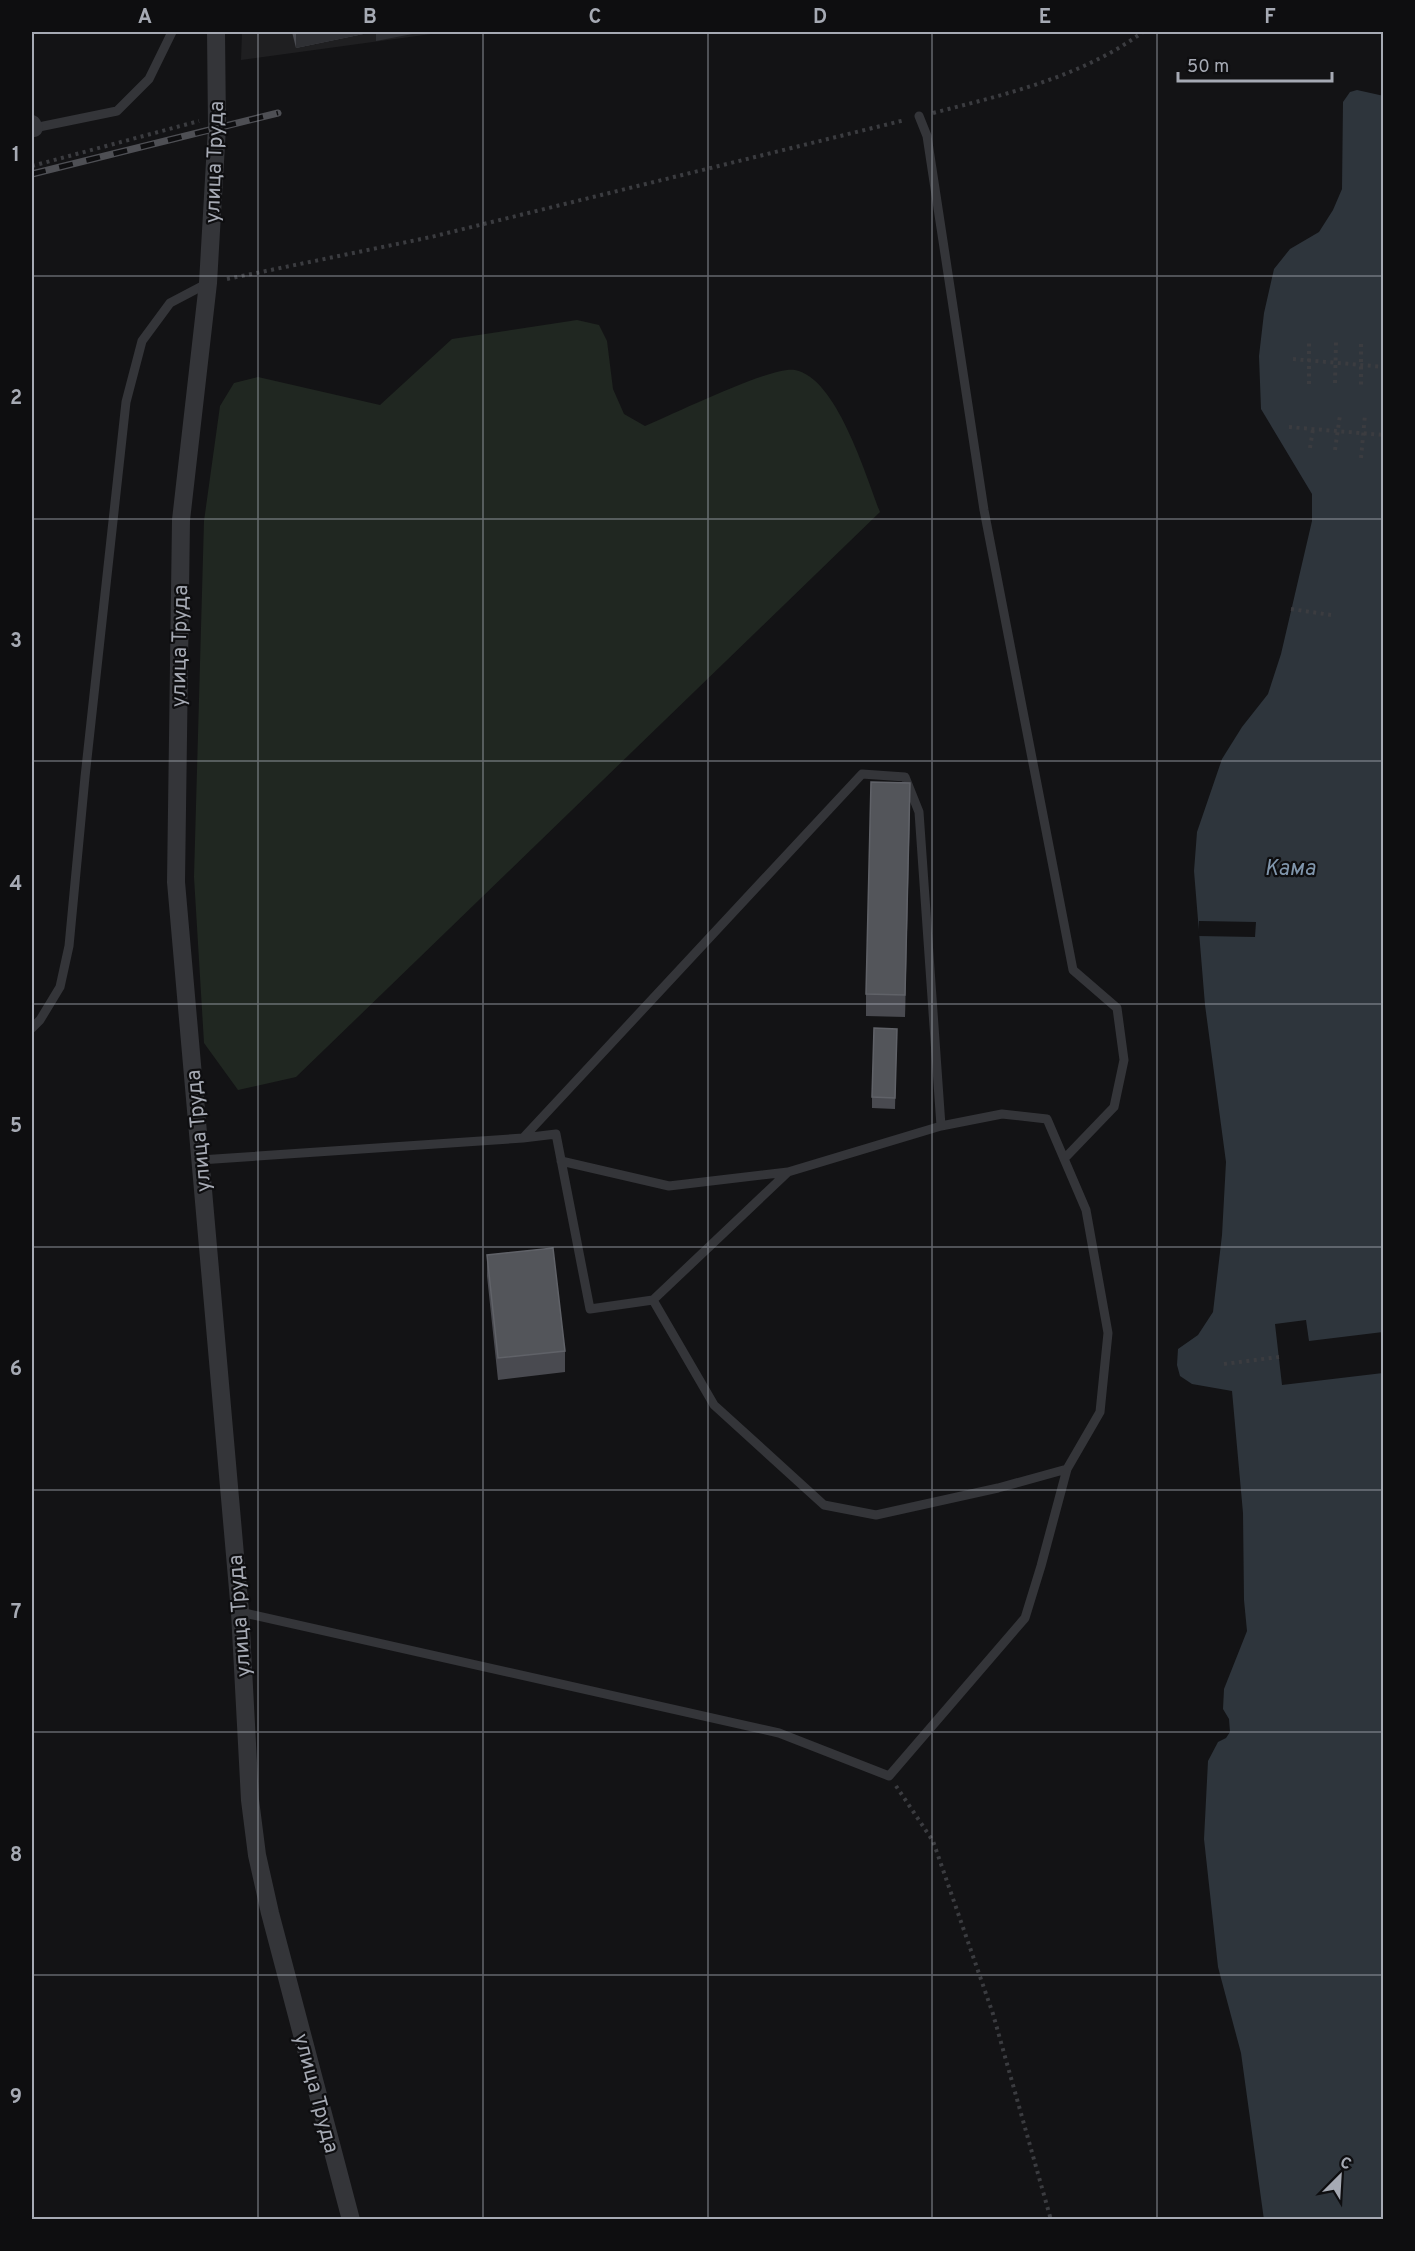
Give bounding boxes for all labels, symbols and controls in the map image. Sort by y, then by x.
text: A [138,5,152,31]
text: B [363,5,377,31]
text: C [589,5,601,31]
text: D [813,5,827,31]
text: E [1039,5,1051,31]
text: F [1264,5,1276,31]
scale bar [1178,45,1332,83]
text: 50 m [1187,56,1229,79]
street label: улица Труда [200,100,231,224]
text: 1 [12,143,20,169]
text: 2 [10,386,22,412]
street label: улица Труда [166,584,195,708]
text: 3 [10,629,22,655]
water label: Кама [1264,856,1316,883]
text: 4 [10,872,22,898]
street label: улица Труда [181,1069,218,1193]
text: 5 [10,1114,22,1140]
text: 6 [10,1357,22,1383]
street label: улица Труда [223,1554,258,1678]
text: 7 [11,1600,21,1626]
text: 8 [10,1843,22,1869]
street label: улица Труда [287,2031,344,2156]
text: 9 [10,2085,22,2111]
north arrow [1310,2146,1370,2206]
text: С [1337,2153,1354,2175]

